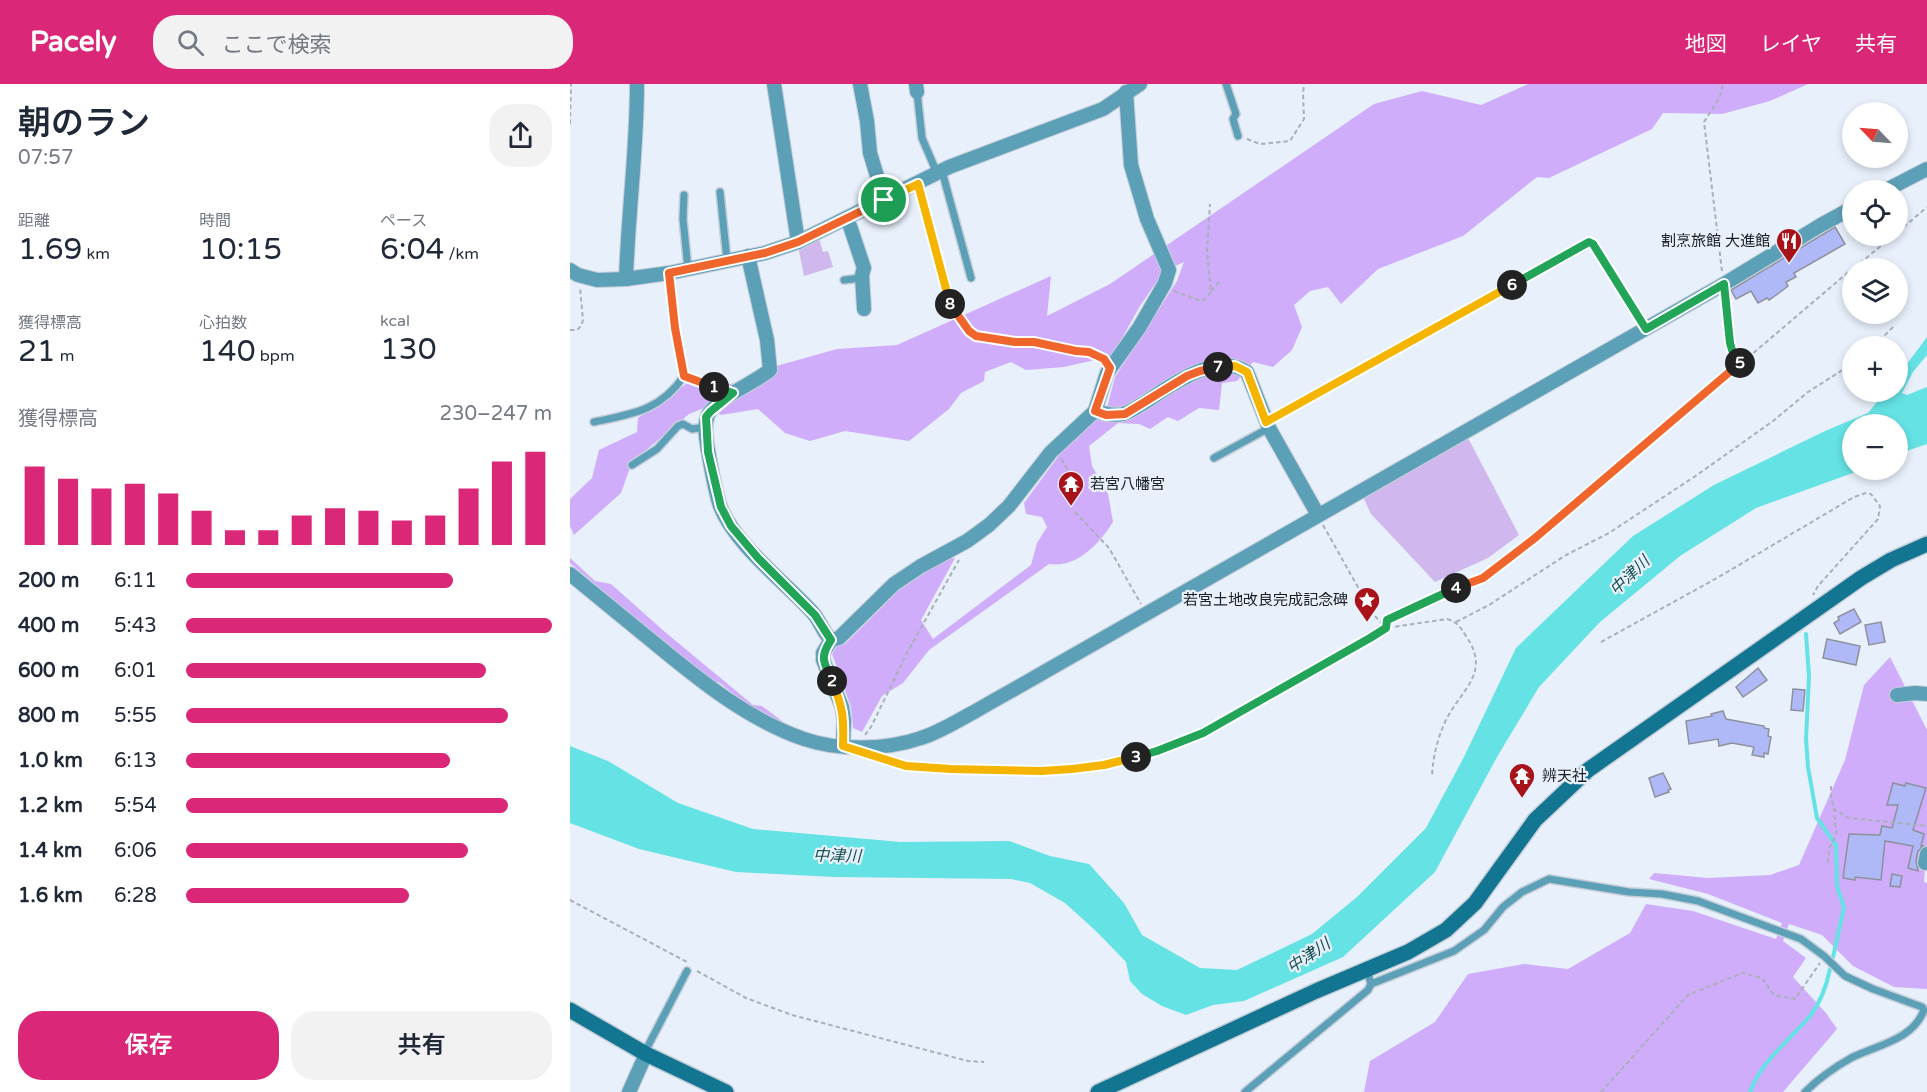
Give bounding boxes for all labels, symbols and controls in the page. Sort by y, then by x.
search box [153,15,573,69]
text: Pacely [30,25,117,59]
icon: search [174,26,207,59]
text: ここで検索 [222,32,332,58]
text: 地図 [1685,32,1727,57]
text: レイヤ [1760,32,1822,57]
text: 共有 [1855,32,1897,57]
north arrow [1842,102,1908,168]
map controls [1842,102,1908,480]
text: 朝のラン [18,104,150,143]
button: share [489,104,552,167]
text: 07:57 [18,146,73,170]
pin [858,174,909,225]
button: locate [1842,180,1908,246]
icon: arrive [867,183,900,216]
text: 距離 [18,211,50,231]
text: 時間 [199,211,231,231]
text: ペース [380,211,427,231]
restaurant icon: 割烹旅館 大進館 [1774,226,1804,264]
text: 1.69 [18,231,82,268]
text: 10:15 [199,231,282,268]
text: 6:04 [380,231,444,268]
place label: 割烹旅館 大進館 [1661,232,1770,250]
text: km [82,244,110,264]
text: /km [444,244,479,264]
button: layers [1842,258,1908,324]
pin: 6 [1497,270,1527,300]
text: 6 [1507,275,1517,295]
pin: 8 [935,289,965,319]
text: 8 [945,294,955,314]
text: kcal [380,311,410,331]
text: 獲得標高 [18,313,82,333]
text: 心拍数 [199,313,247,333]
text: 130 [380,331,437,368]
text: 21 [18,333,56,370]
text: 140 [199,333,256,370]
button: + [1842,336,1908,402]
text: m [56,346,75,366]
text: bpm [256,346,295,366]
pin: 5 [1725,348,1755,378]
pin: 7 [1203,352,1233,382]
text: 5 [1735,353,1745,373]
text: 7 [1213,357,1223,377]
pin: 1 [699,372,729,402]
text: 1 [709,377,719,397]
text: 230–247 m [439,402,552,426]
text: 獲得標高 [18,407,98,431]
button: − [1842,414,1908,480]
temple icon: 若宮八幡宮 [1056,469,1086,507]
place label: 若宮八幡宮 [1090,475,1165,493]
water label: 中津川 [1605,550,1655,600]
text: 200 m [18,569,79,593]
text: 6:11 [114,569,157,593]
pin: 4 [1441,573,1471,603]
text: 4 [1451,578,1461,598]
place icon: 若宮土地改良完成記念碑 [1352,585,1382,623]
place label: 若宮土地改良完成記念碑 [1183,591,1348,609]
text: 400 m [18,614,79,638]
text: 5:43 [114,614,157,638]
text: 600 m [18,659,79,683]
text: 6:01 [114,659,157,683]
pin: 2 [817,666,847,696]
text: 2 [827,671,837,691]
text: 800 m [18,704,79,728]
text: 5:55 [114,704,157,728]
pin: 3 [1121,742,1151,772]
text: 3 [1131,747,1141,767]
text: 1.0 km [18,749,83,773]
text: 6:13 [114,749,157,773]
temple icon: 辨天社 [1507,761,1537,799]
place label: 辨天社 [1542,767,1587,785]
text: 1.2 km [18,794,83,818]
text: 5:54 [114,794,157,818]
text: 1.4 km [18,839,82,863]
text: 6:06 [114,839,157,863]
water label: 中津川 [813,846,863,866]
text: 1.6 km [18,884,83,908]
text: 6:28 [114,884,157,908]
water label: 中津川 [1283,933,1336,978]
button: 保存 [18,1011,279,1080]
button: 共有 [291,1011,552,1080]

